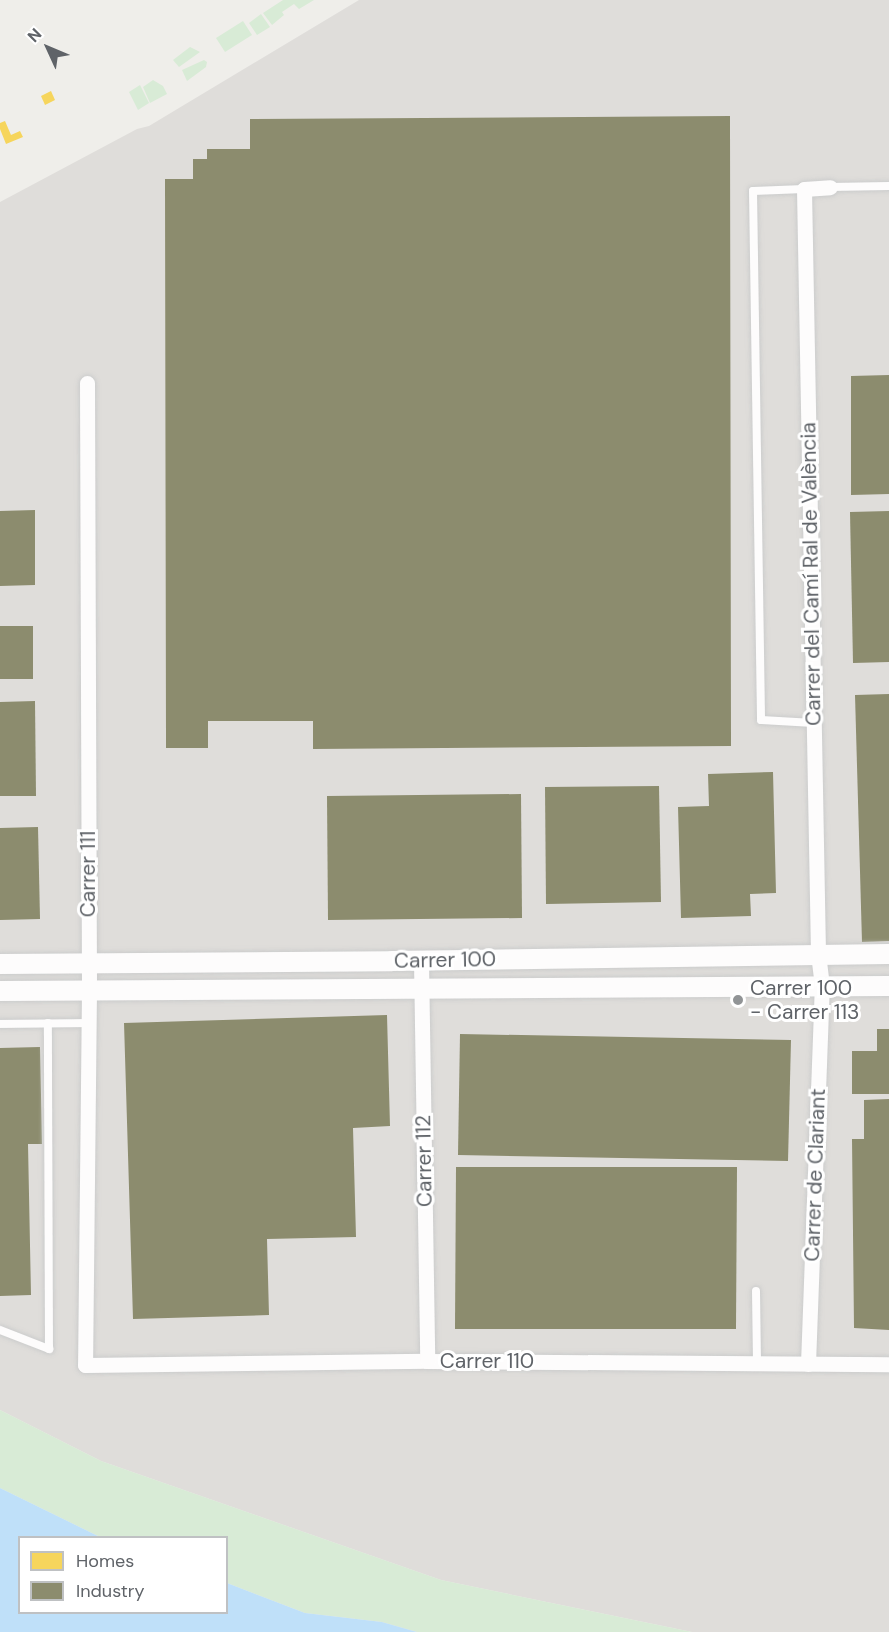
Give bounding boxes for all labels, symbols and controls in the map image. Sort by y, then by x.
north arrow [18,18,78,78]
text: N [23,24,46,47]
street label: Carrer del Camí Ral de València [796,422,826,726]
street label: Carrer 111 [75,831,101,917]
street label: Carrer 100 [394,947,496,973]
place label: Carrer 100 - Carrer 113 [750,975,859,1025]
marker: Carrer 100 - Carrer 113 [731,993,745,1007]
street label: Carrer de Clariant [799,1088,831,1262]
street label: Carrer 112 [411,1115,437,1207]
street label: Carrer 110 [440,1348,534,1374]
legend [18,1536,228,1614]
text: Homes [76,1549,134,1573]
text: Industry [76,1579,145,1603]

